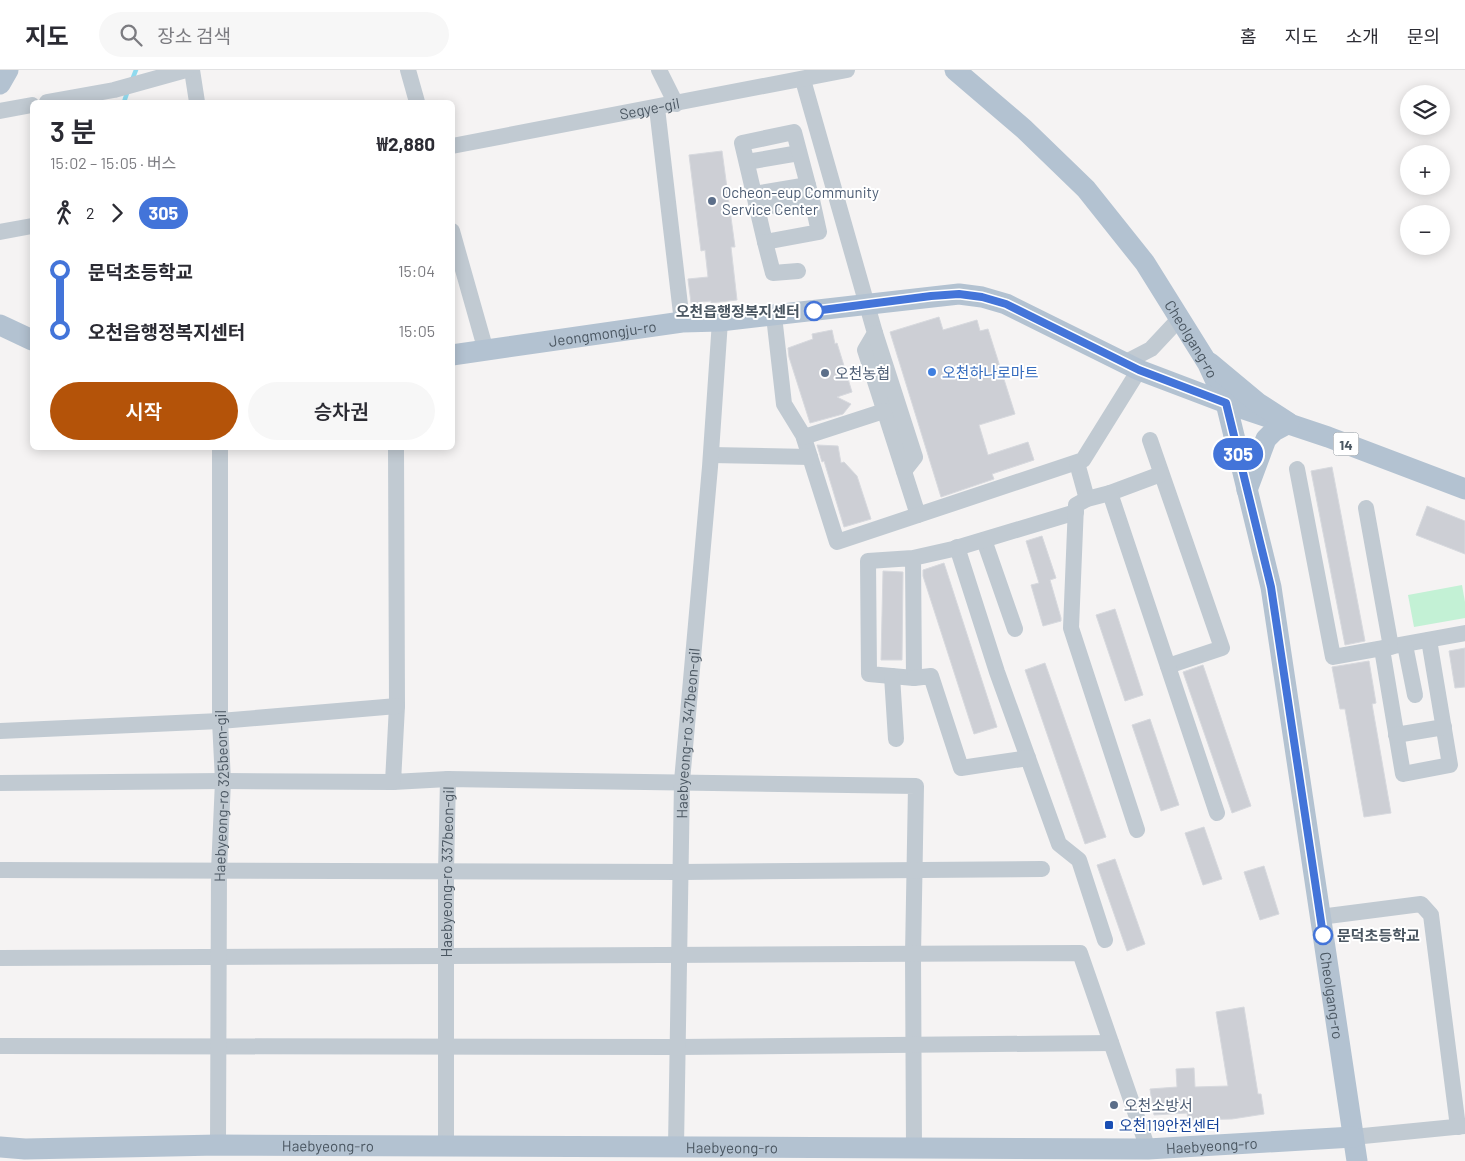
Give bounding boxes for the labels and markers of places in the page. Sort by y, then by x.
place label: Ocheon-eup Community Service Center [722,183,879,218]
marker: Ocheon-eup Community Service Center [706,195,718,207]
marker: 오천읍행정복지센터 [804,301,824,321]
place label: 오천읍행정복지센터 [676,302,800,320]
place label: 오천하나로마트 [942,363,1039,381]
place label: 오천농협 [835,364,890,382]
marker: 오천하나로마트 [926,366,938,378]
marker: 오천농협 [819,367,831,379]
marker: 문덕초등학교 [1313,925,1333,945]
place label: 문덕초등학교 [1337,926,1420,944]
place label: 오천소방서 [1124,1096,1193,1114]
marker: 오천소방서 [1108,1099,1120,1111]
place label: 오천119안전센터 [1119,1116,1220,1134]
marker: 오천119안전센터 [1103,1119,1115,1131]

